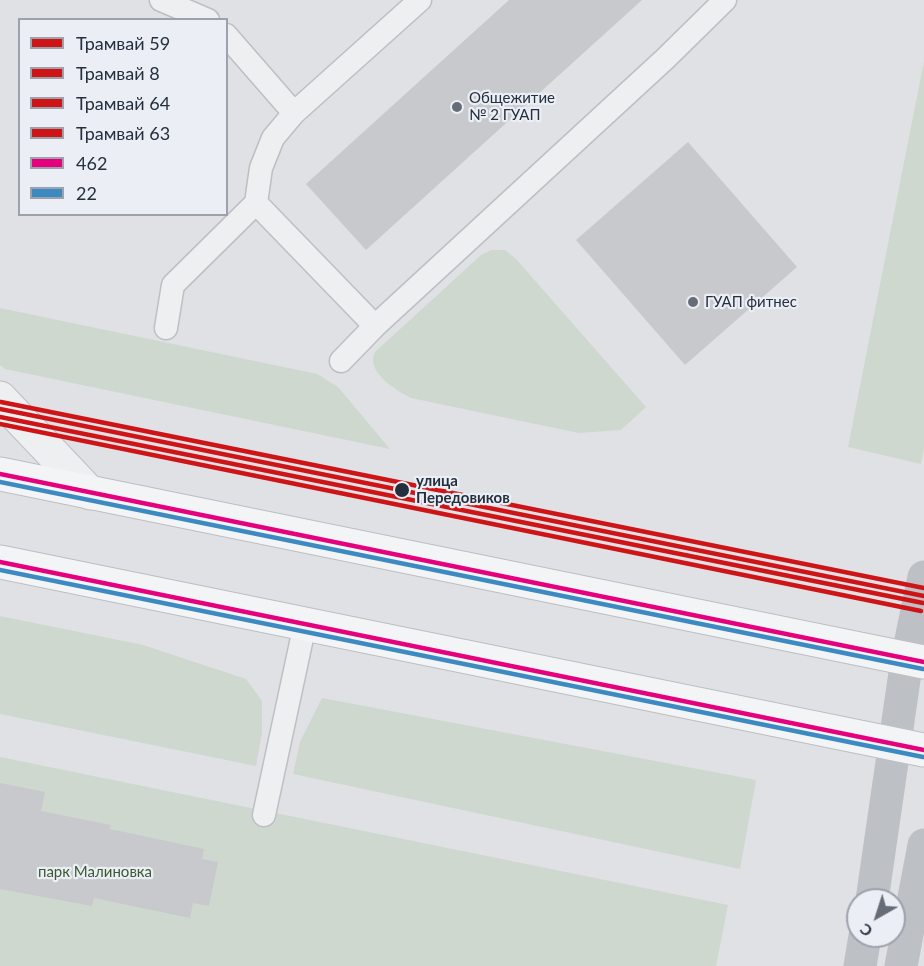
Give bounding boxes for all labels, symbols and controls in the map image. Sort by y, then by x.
legend [18,18,228,216]
text: Трамвай 59 [76,32,170,54]
text: Трамвай 8 [76,62,160,84]
place label: Общежитие № 2 ГУАП [469,89,555,124]
text: Трамвай 64 [76,92,170,114]
marker: Общежитие № 2 ГУАП [450,100,464,114]
text: Трамвай 63 [76,122,170,144]
text: 462 [76,152,107,174]
text: 22 [76,182,97,204]
place label: ГУАП фитнес [705,293,797,311]
marker: ГУАП фитнес [686,295,700,309]
place label: улица Передовиков [416,472,510,507]
marker: улица Передовиков [393,481,411,499]
park label: парк Малиновка [38,863,152,881]
north arrow [846,888,906,948]
text: С [856,920,876,942]

